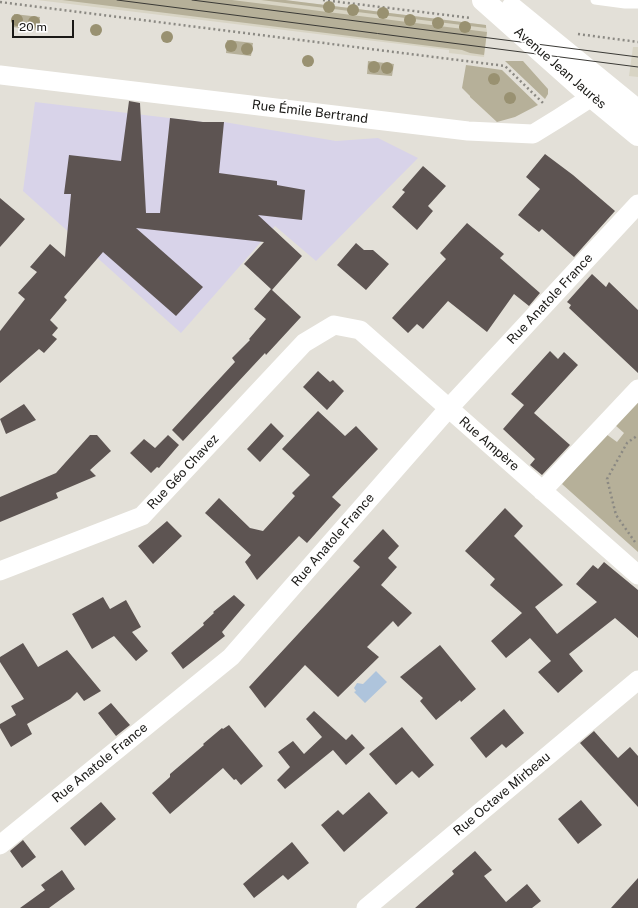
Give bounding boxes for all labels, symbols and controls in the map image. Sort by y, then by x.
scale bar [14,12,76,38]
text: 20 m [19,20,47,34]
street label: Avenue Jean Jaurès [511,24,609,112]
street label: Rue Émile Bertrand [251,97,369,127]
street label: Rue Anatole France [504,250,596,348]
street label: Rue Ampère [456,414,522,474]
street label: Rue Géo Chavez [144,431,222,513]
street label: Rue Anatole France [288,490,378,590]
street label: Rue Anatole France [49,720,151,806]
street label: Rue Octave Mirbeau [450,749,554,839]

